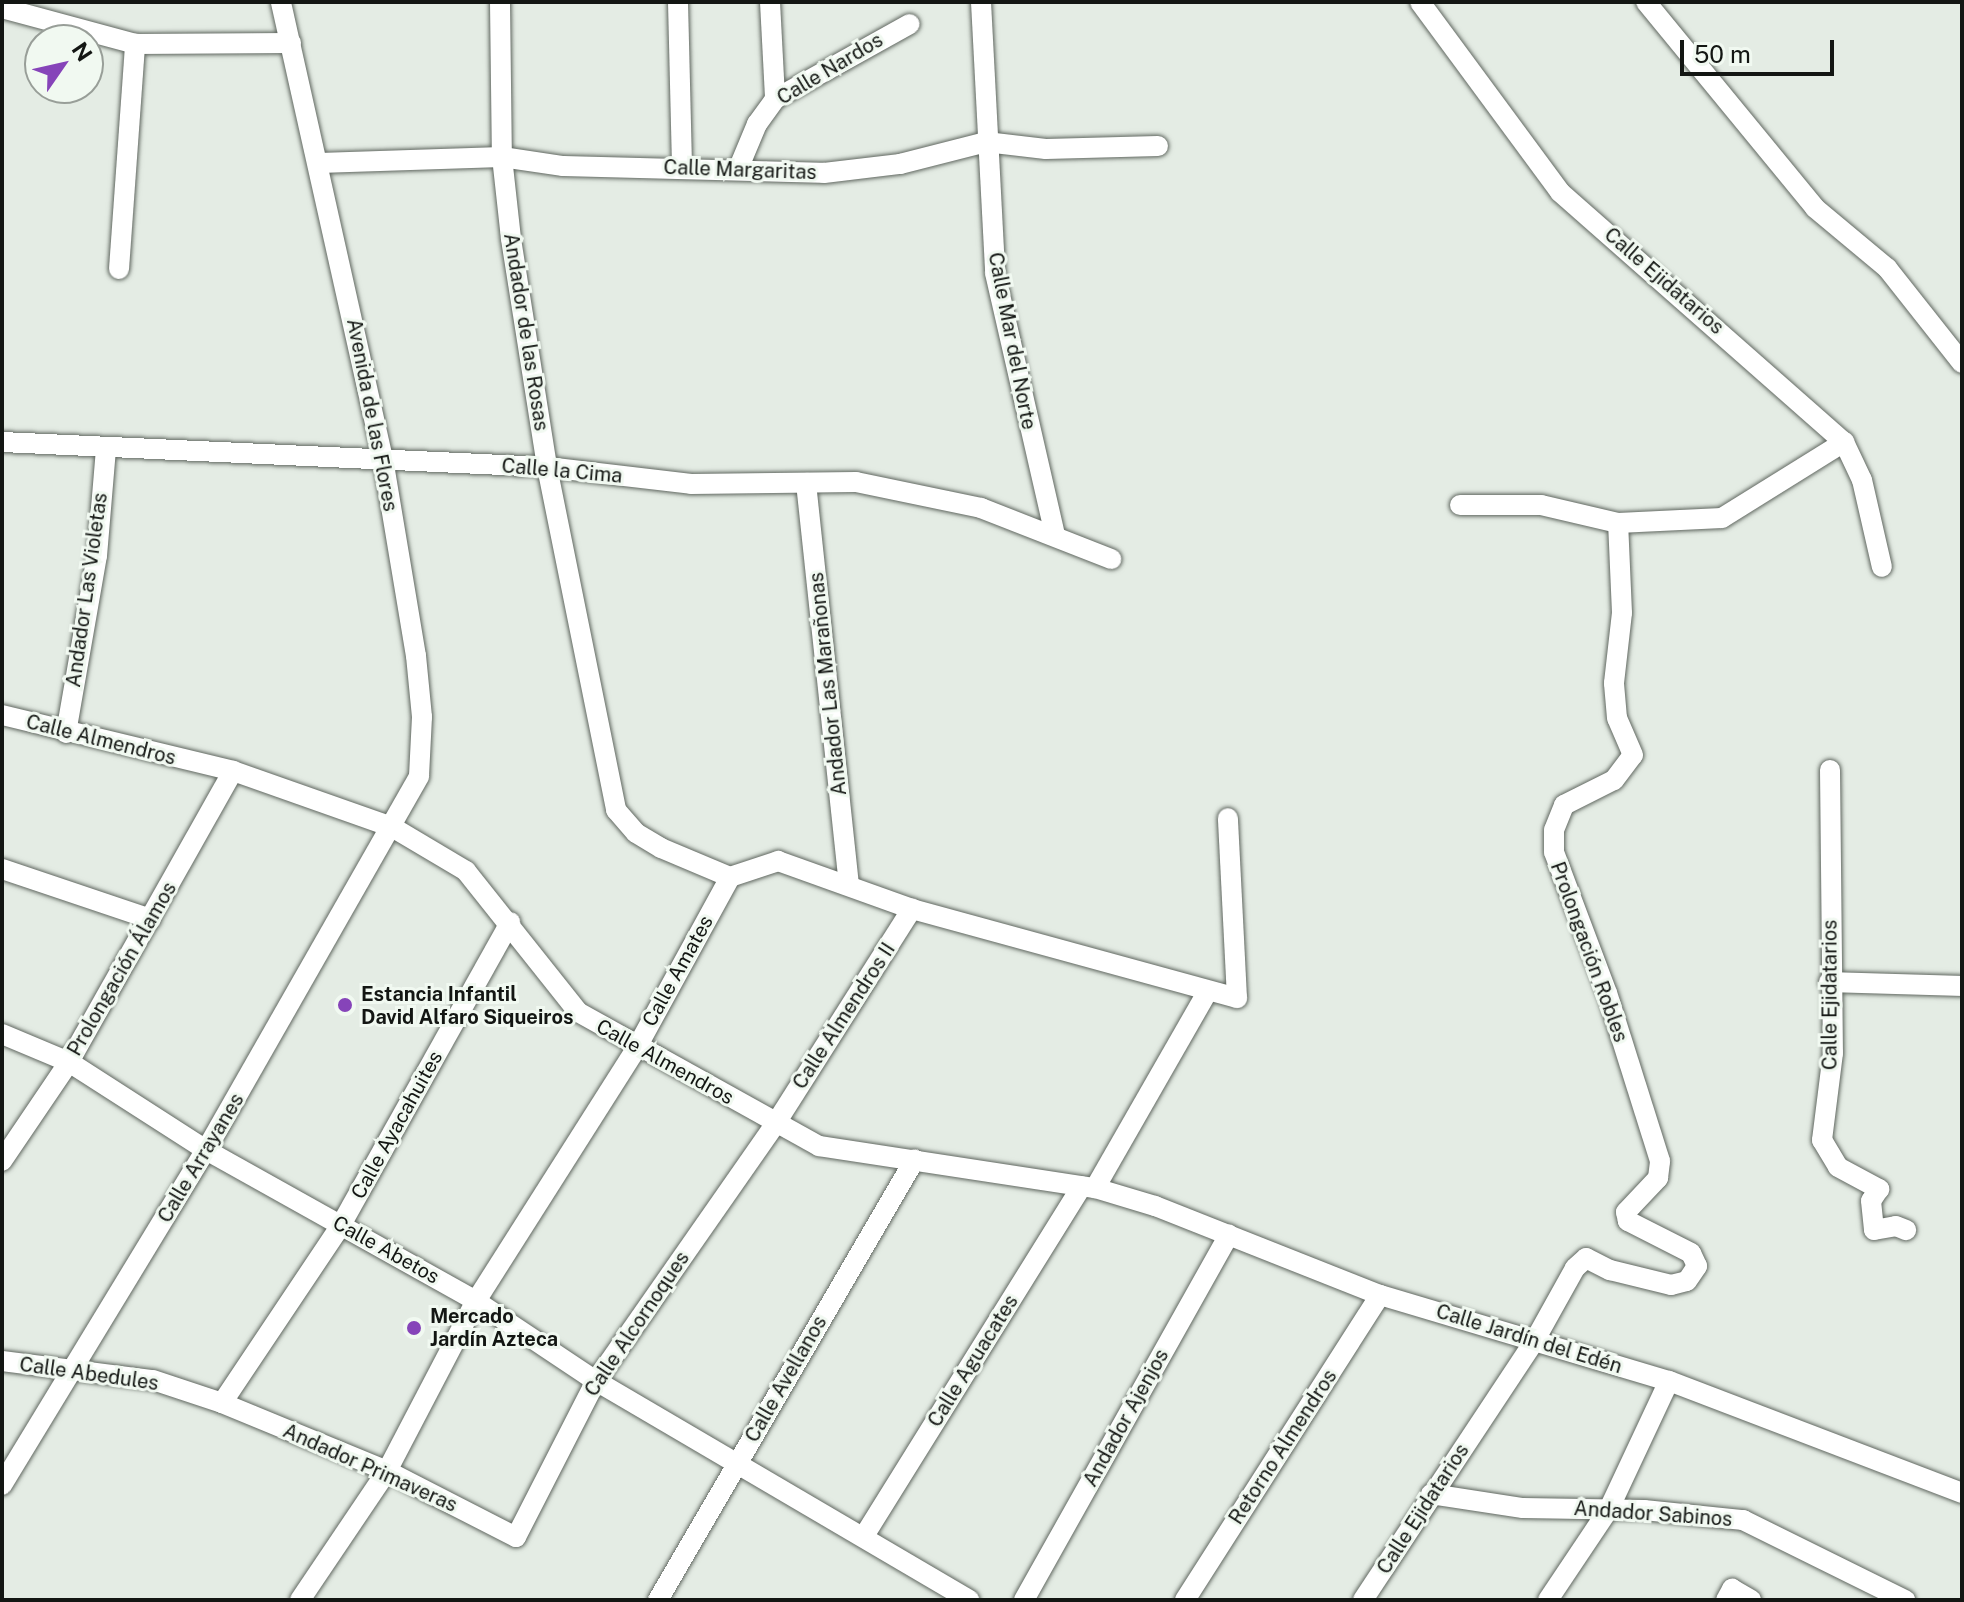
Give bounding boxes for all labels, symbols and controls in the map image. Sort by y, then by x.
north arrow [24,24,104,104]
scale bar [1684,24,1838,74]
street label: Calle Nardos [773,28,887,110]
text: N [67,37,98,66]
text: 50 m [1694,40,1751,68]
street label: Calle Margaritas [663,155,817,185]
street label: Calle Ejidatarios [1599,223,1729,339]
street label: Andador de las Rosas [498,231,554,433]
street label: Calle Mar del Norte [983,250,1041,432]
street label: Avenida de las Flores [341,316,403,514]
street label: Calle la Cima [501,454,623,488]
street label: Andador Las Violetas [61,491,113,689]
street label: Andador Las Marañonas [804,571,852,797]
street label: Calle Almendros [24,710,178,770]
street label: Prolongación Robles [1545,859,1633,1045]
street label: Prolongación Álamos [62,878,182,1060]
street label: Calle Amates [638,911,718,1031]
street label: Calle Ejidatarios [1818,920,1842,1070]
street label: Calle Almendros II [788,938,900,1094]
place label: Estancia Infantil David Alfaro Siqueiros [361,982,574,1029]
marker: Estancia Infantil David Alfaro Siqueiros [336,996,354,1014]
street label: Calle Almendros [592,1014,738,1110]
street label: Calle Ayacahuites [346,1047,448,1203]
street label: Calle Arrayanes [153,1089,249,1227]
street label: Calle Abetos [329,1211,443,1289]
street label: Calle Alcornoques [580,1247,694,1401]
street label: Calle Aguacates [923,1291,1023,1431]
street label: Calle Jardín del Edén [1433,1299,1625,1379]
place label: Mercado Jardín Azteca [430,1304,558,1351]
street label: Calle Avellanos [740,1311,832,1447]
marker: Mercado Jardín Azteca [405,1319,423,1337]
street label: Andador Ajenjos [1078,1345,1174,1491]
street label: Calle Abedules [18,1352,160,1396]
street label: Retorno Almendros [1224,1365,1342,1529]
street label: Andador Primaveras [279,1419,461,1517]
street label: Calle Ejidatarios [1372,1439,1474,1579]
street label: Andador Sabinos [1573,1496,1733,1532]

